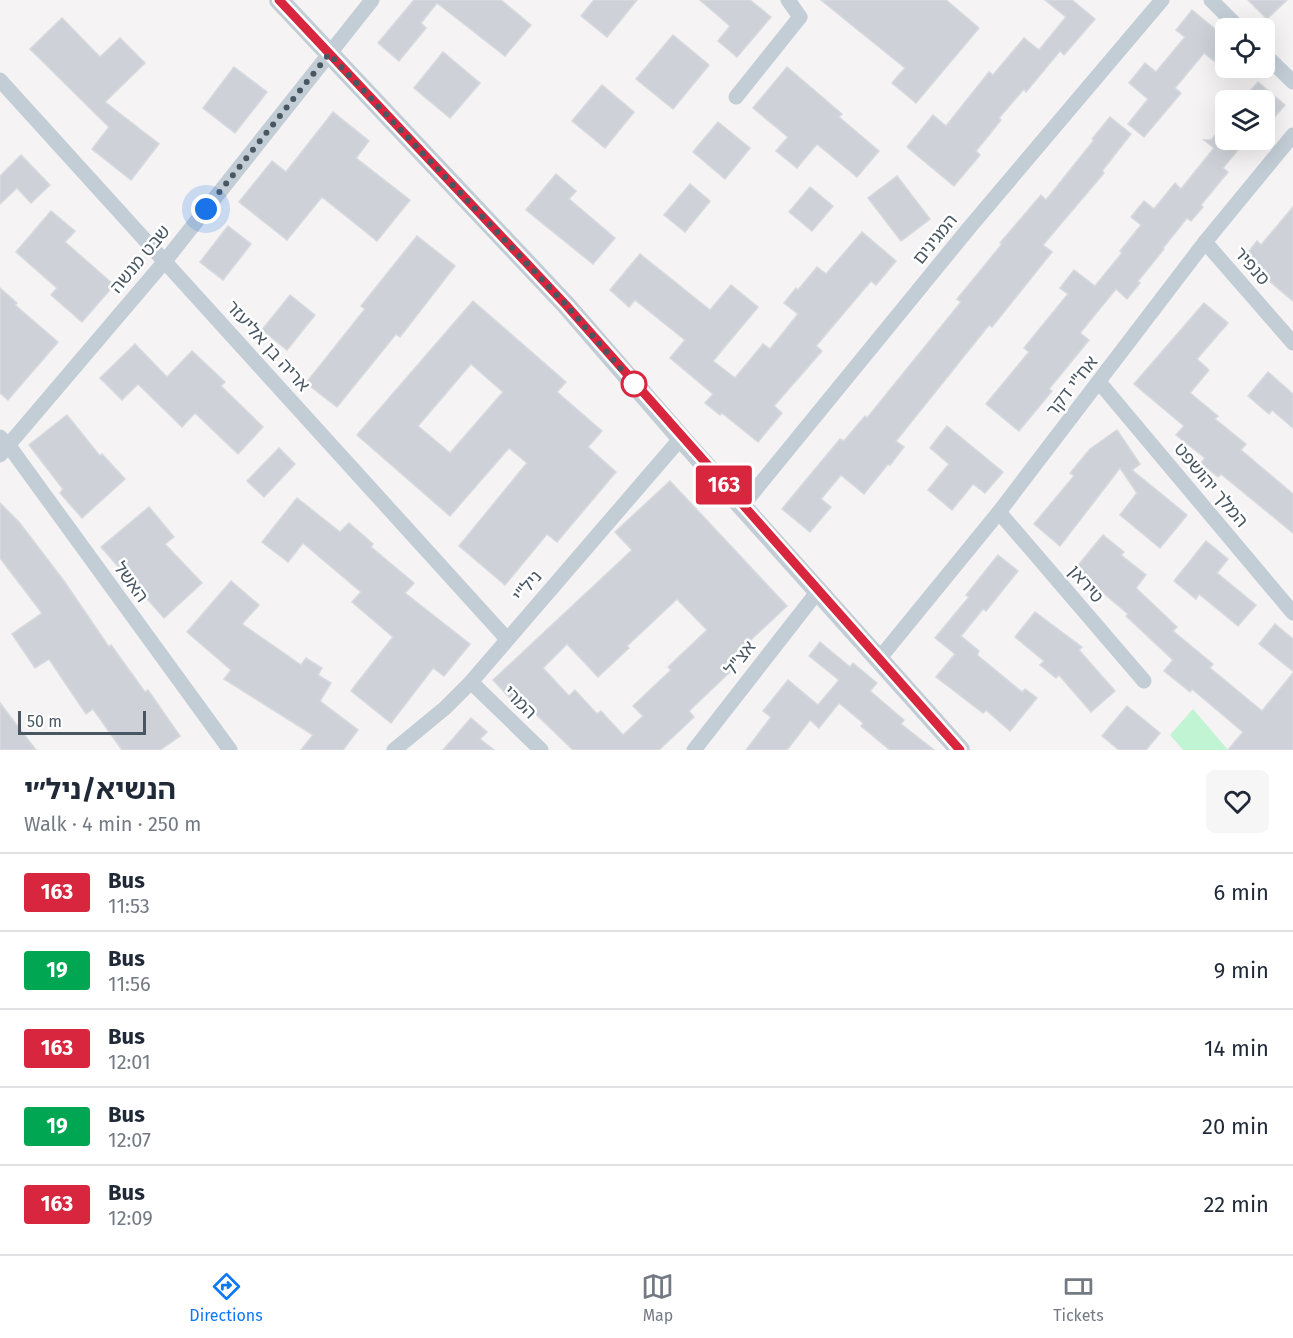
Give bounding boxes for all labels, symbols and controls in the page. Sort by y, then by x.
map controls [1215,18,1275,150]
button: locate [1215,18,1275,78]
button: layers [1215,90,1275,150]
your location [191,194,221,224]
street label: המגינים [908,209,962,269]
street label: שבט מנשה [105,220,175,298]
street label: סנפיר [1229,242,1275,290]
street label: אריה בן אליעזר [221,296,315,396]
street label: אח"י דקר [1041,351,1103,421]
unlabelled marker [621,371,647,397]
street label: המלך יהושפט [1169,438,1253,532]
line badge: 163 [690,466,758,504]
text: 163 [708,472,740,498]
street label: האשל [109,557,153,607]
street label: טיראן [1064,561,1108,607]
street label: ניל"י [508,566,546,606]
street label: אצ"ל [720,636,760,680]
street label: המרי [499,681,541,723]
scale bar [18,708,146,736]
text: 50 m [27,712,62,731]
button: heart [1206,770,1269,833]
text: הנשיא/ניל״י [24,773,176,806]
text: Walk · 4 min · 250 m [24,812,201,836]
text: Bus [108,867,145,894]
text: 163 [41,879,73,905]
text: 6 min [1213,879,1269,906]
text: 11:53 [108,894,150,918]
text: Bus [108,945,145,972]
text: 19 [46,957,68,983]
text: 9 min [1214,957,1269,984]
text: 11:56 [108,972,151,996]
text: Bus [108,1023,145,1050]
text: 163 [41,1035,73,1061]
text: 14 min [1204,1035,1269,1062]
text: 12:01 [108,1050,151,1074]
text: Bus [108,1101,145,1128]
text: 19 [46,1113,68,1139]
text: 20 min [1202,1113,1269,1140]
text: 12:07 [108,1128,151,1152]
text: Bus [108,1179,145,1206]
text: 163 [41,1191,73,1217]
text: 22 min [1203,1191,1269,1218]
text: 12:09 [108,1206,153,1230]
tab: Directions [189,1270,263,1325]
tab: Map [641,1270,674,1325]
tab: Tickets [1053,1270,1104,1325]

